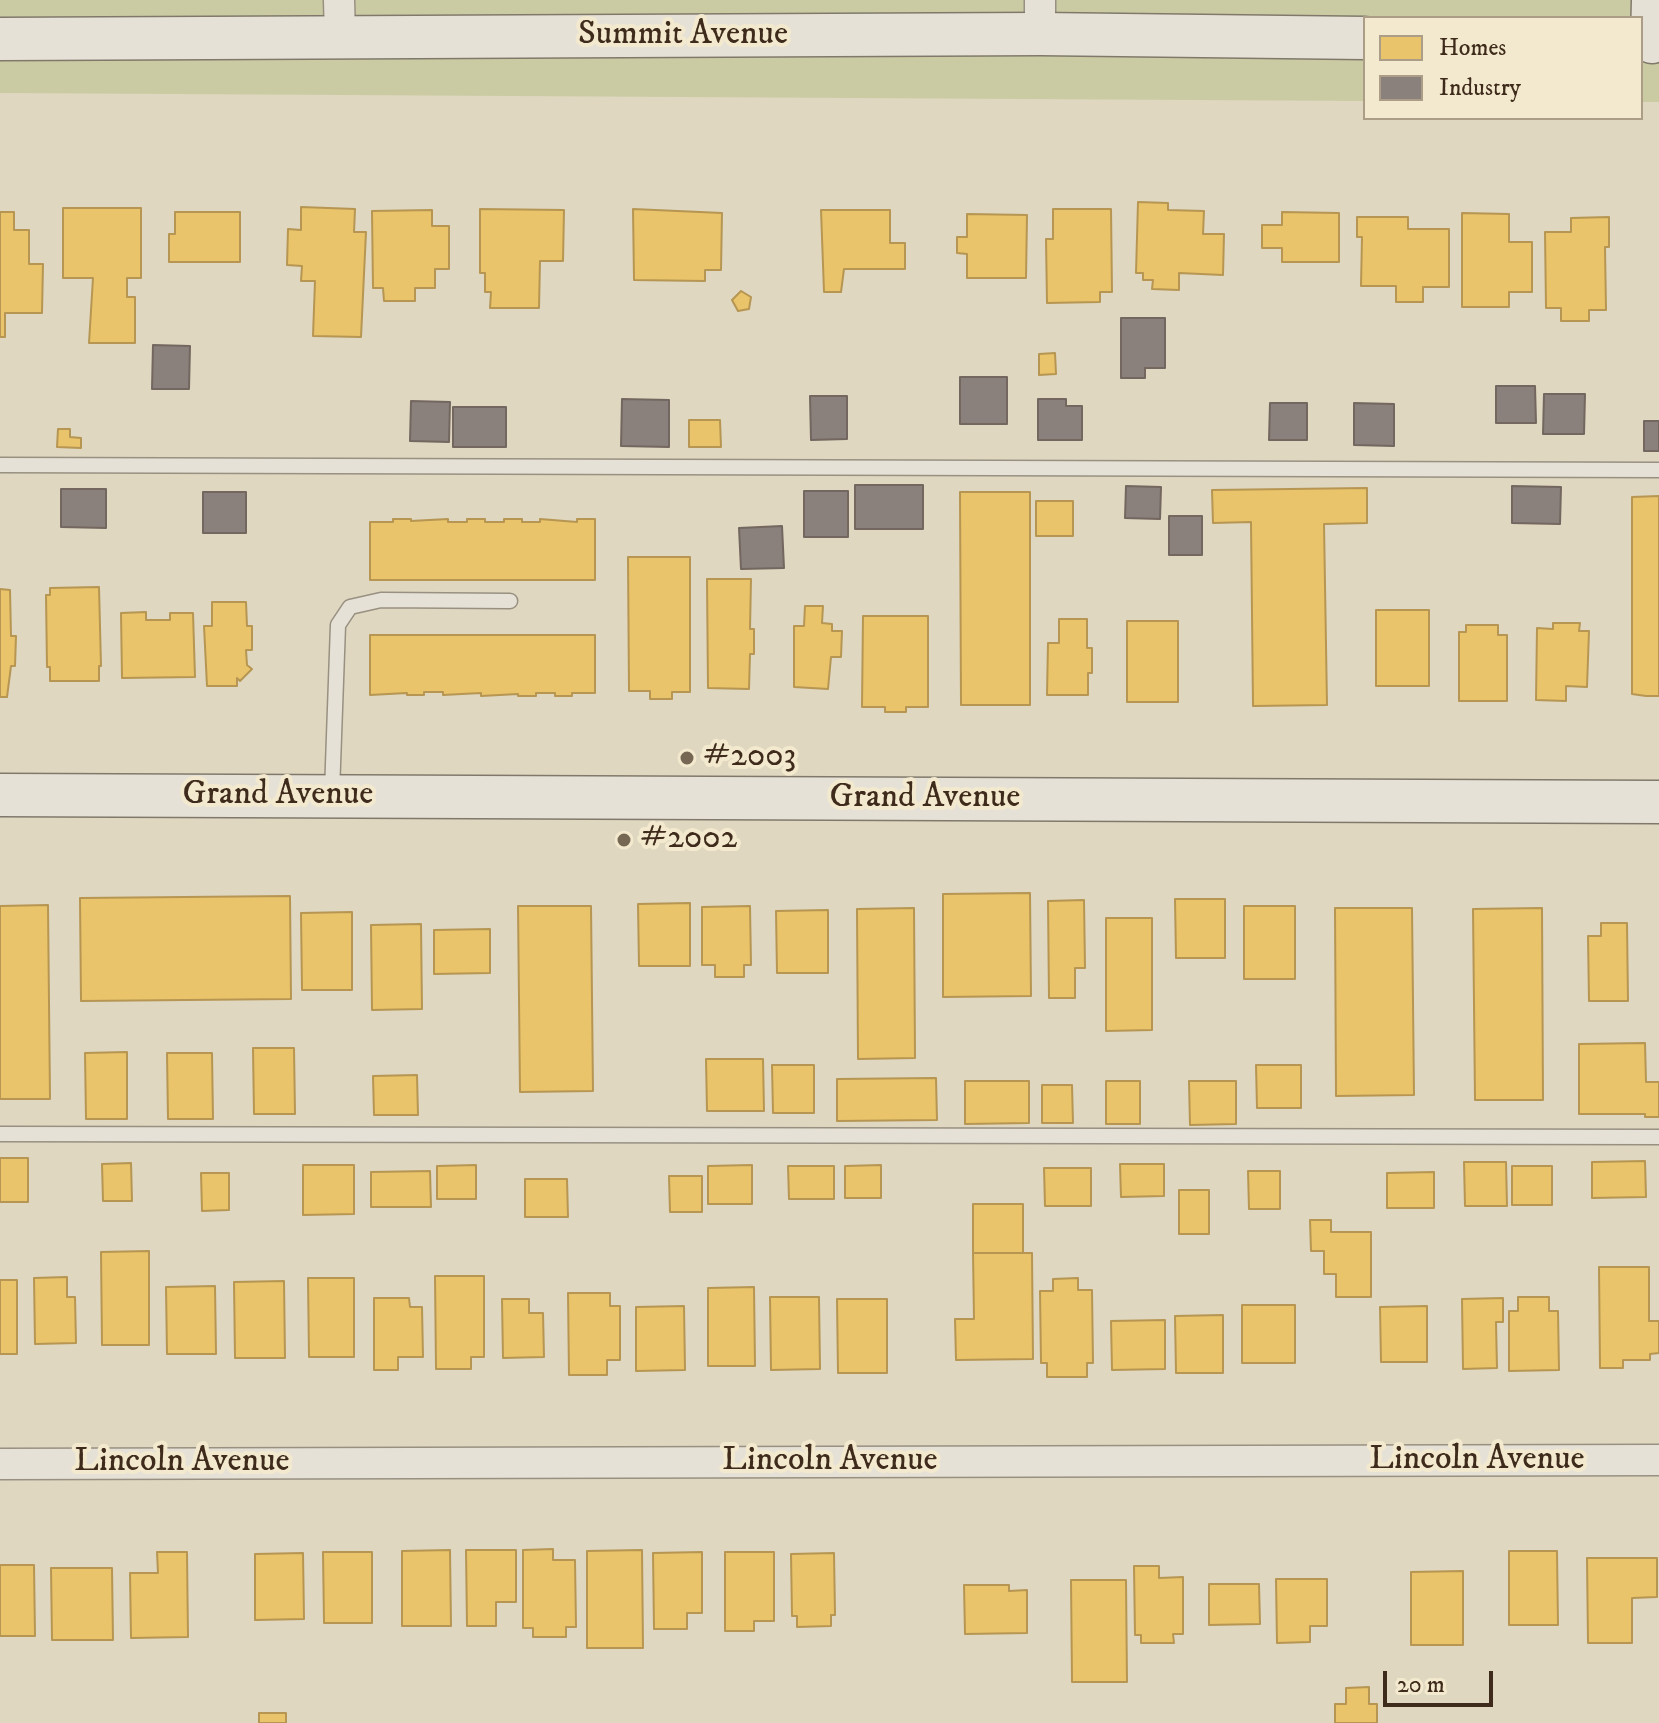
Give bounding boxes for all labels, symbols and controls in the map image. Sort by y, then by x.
street label: Summit Avenue [578,16,788,56]
legend [1363,16,1643,120]
text: Homes [1439,33,1506,63]
text: Industry [1439,73,1521,103]
place label: #2003 [703,738,796,778]
marker: #2003 [678,749,696,767]
street label: Grand Avenue [183,776,373,816]
street label: Grand Avenue [830,779,1020,819]
place label: #2002 [640,820,737,860]
marker: #2002 [615,831,633,849]
street label: Lincoln Avenue [1369,1441,1585,1481]
street label: Lincoln Avenue [722,1442,938,1482]
street label: Lincoln Avenue [74,1443,290,1483]
scale bar [1387,1655,1497,1705]
text: 20 m [1397,1670,1445,1700]

